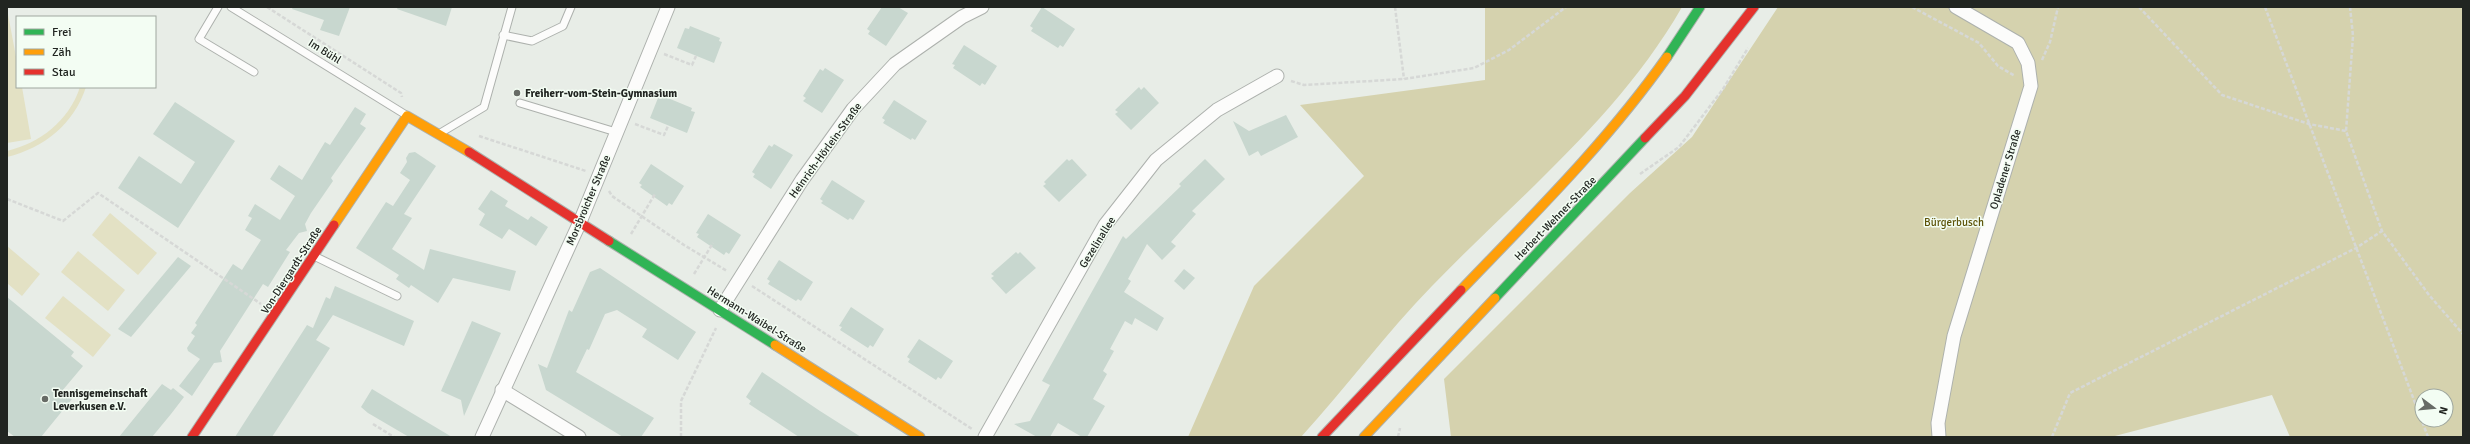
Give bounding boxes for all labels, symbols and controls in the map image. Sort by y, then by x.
legend [16,16,156,88]
text: Frei [52,25,71,40]
street label: Im Bühl [306,36,344,67]
text: Zäh [52,45,71,60]
text: Stau [52,65,76,80]
place label: Freiherr-vom-Stein-Gymnasium [525,87,677,100]
marker: Freiherr-vom-Stein-Gymnasium [512,88,522,98]
street label: Heinrich-Hörlein-Straße [786,100,864,201]
street label: Opladener Straße [1987,128,2024,211]
street label: Morsbroicher Straße [564,153,613,247]
street label: Herbert-Wehner-Straße [1512,174,1599,263]
street label: Gezelinallee [1077,214,1118,270]
park label: Bürgerbusch [1924,216,1984,229]
street label: Von-Diergardt-Straße [258,224,325,316]
street label: Hermann-Waibel-Straße [705,283,809,355]
place label: Tennisgemeinschaft Leverkusen e.V. [53,387,148,413]
north arrow [2414,388,2454,428]
marker: Tennisgemeinschaft Leverkusen e.V. [40,394,50,404]
text: N [2436,405,2450,416]

